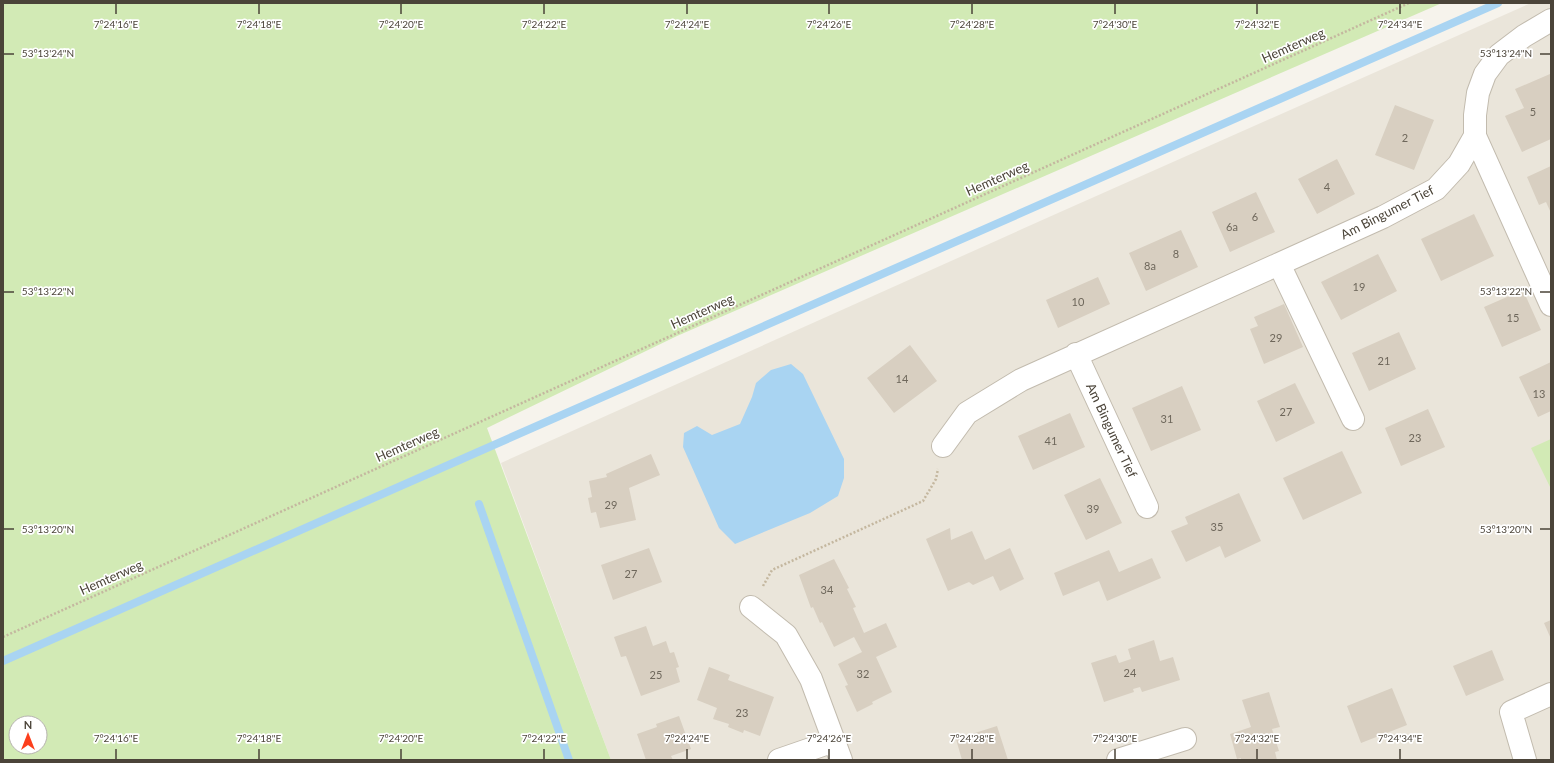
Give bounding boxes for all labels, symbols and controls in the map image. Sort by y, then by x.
text: 7°24'16"E [94,18,139,30]
text: 7°24'18"E [237,18,282,30]
text: 7°24'20"E [379,18,424,30]
text: 7°24'22"E [522,18,567,30]
text: 7°24'24"E [665,18,710,30]
text: 7°24'26"E [807,18,852,30]
text: 7°24'28"E [950,18,995,30]
text: 7°24'30"E [1093,18,1138,30]
text: 7°24'32"E [1235,18,1280,30]
text: 7°24'34"E [1378,18,1423,30]
street label: Hemterweg [1259,24,1327,66]
text: 53°13'24"N [22,47,74,59]
text: 53°13'24"N [1480,47,1532,59]
house number: 5 [1530,105,1536,118]
house number: 2 [1402,131,1408,144]
street label: Hemterweg [963,157,1031,199]
house number: 4 [1324,180,1331,193]
street label: Am Bingumer Tief [1338,181,1437,242]
house number: 6 [1252,210,1258,223]
house number: 6a [1226,220,1238,233]
house number: 8 [1173,247,1179,260]
house number: 8a [1144,259,1156,272]
house number: 19 [1353,280,1365,293]
text: 53°13'22"N [22,285,74,297]
text: 53°13'22"N [1480,285,1532,297]
street label: Hemterweg [668,290,736,332]
house number: 10 [1072,295,1085,308]
house number: 15 [1507,311,1519,324]
house number: 29 [1270,331,1282,344]
house number: 21 [1378,354,1390,367]
house number: 14 [896,372,909,385]
street label: Am Bingumer Tief [1083,380,1141,480]
house number: 13 [1533,387,1545,400]
house number: 27 [1280,405,1292,418]
house number: 31 [1161,412,1173,425]
street label: Hemterweg [373,423,441,465]
house number: 23 [1409,431,1421,444]
house number: 41 [1045,434,1057,447]
house number: 29 [605,498,617,511]
house number: 39 [1087,502,1099,515]
house number: 35 [1211,520,1223,533]
text: 53°13'20"N [22,523,74,535]
text: 53°13'20"N [1480,523,1532,535]
street label: Hemterweg [77,556,145,598]
house number: 27 [625,567,637,580]
house number: 34 [821,583,834,596]
house number: 24 [1124,666,1137,679]
house number: 32 [857,667,869,680]
house number: 25 [650,668,662,681]
house number: 23 [736,706,748,719]
north arrow [8,715,48,755]
text: N [24,718,32,731]
text: 7°24'16"E [94,732,139,744]
text: 7°24'18"E [237,732,282,744]
text: 7°24'20"E [379,732,424,744]
text: 7°24'22"E [522,732,567,744]
text: 7°24'24"E [665,732,710,744]
text: 7°24'26"E [807,732,852,744]
text: 7°24'28"E [950,732,995,744]
text: 7°24'30"E [1093,732,1138,744]
text: 7°24'32"E [1235,732,1280,744]
text: 7°24'34"E [1378,732,1423,744]

